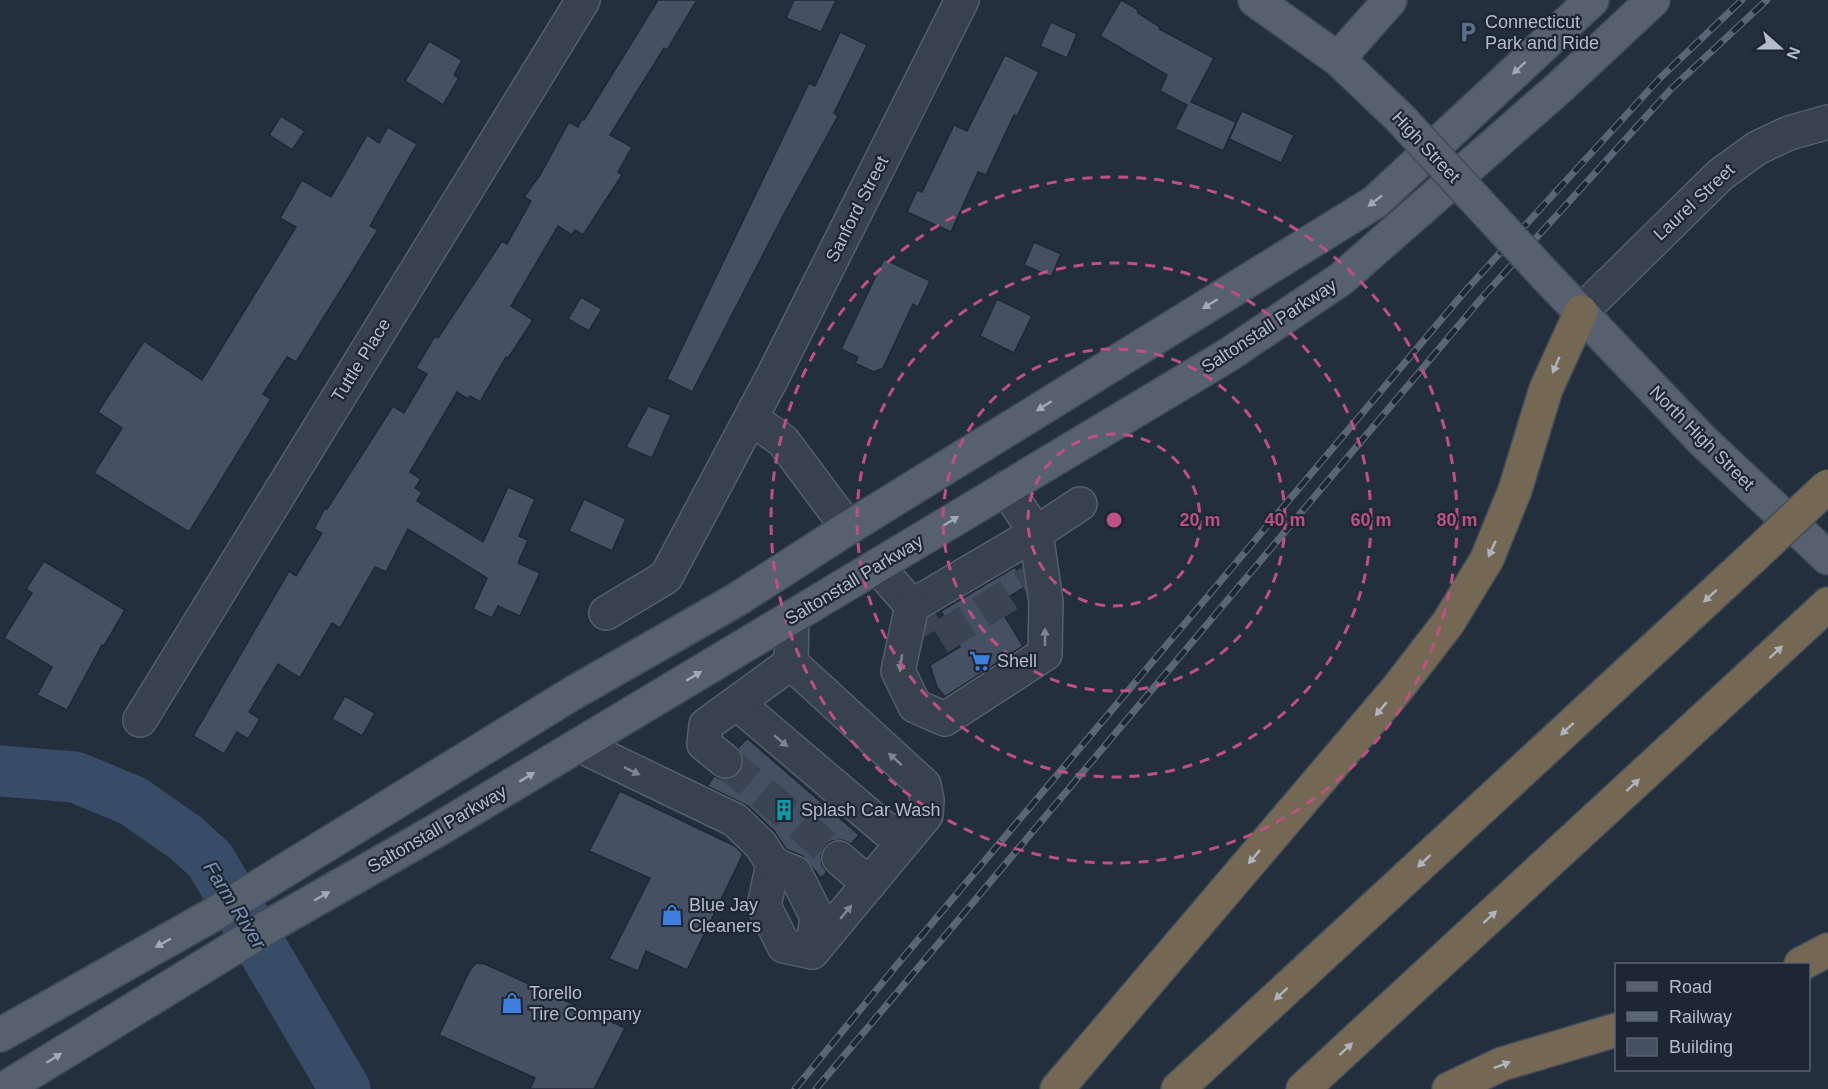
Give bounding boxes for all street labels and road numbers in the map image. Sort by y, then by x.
street label: High Street [1388,107,1464,187]
street label: Sanford Street [822,153,892,265]
street label: Laurel Street [1649,160,1739,244]
street label: Saltonstall Parkway [1198,275,1340,377]
street label: Tuttle Place [328,315,394,405]
street label: North High Street [1646,382,1758,494]
street label: Saltonstall Parkway [782,531,926,629]
street label: Saltonstall Parkway [364,781,510,877]

